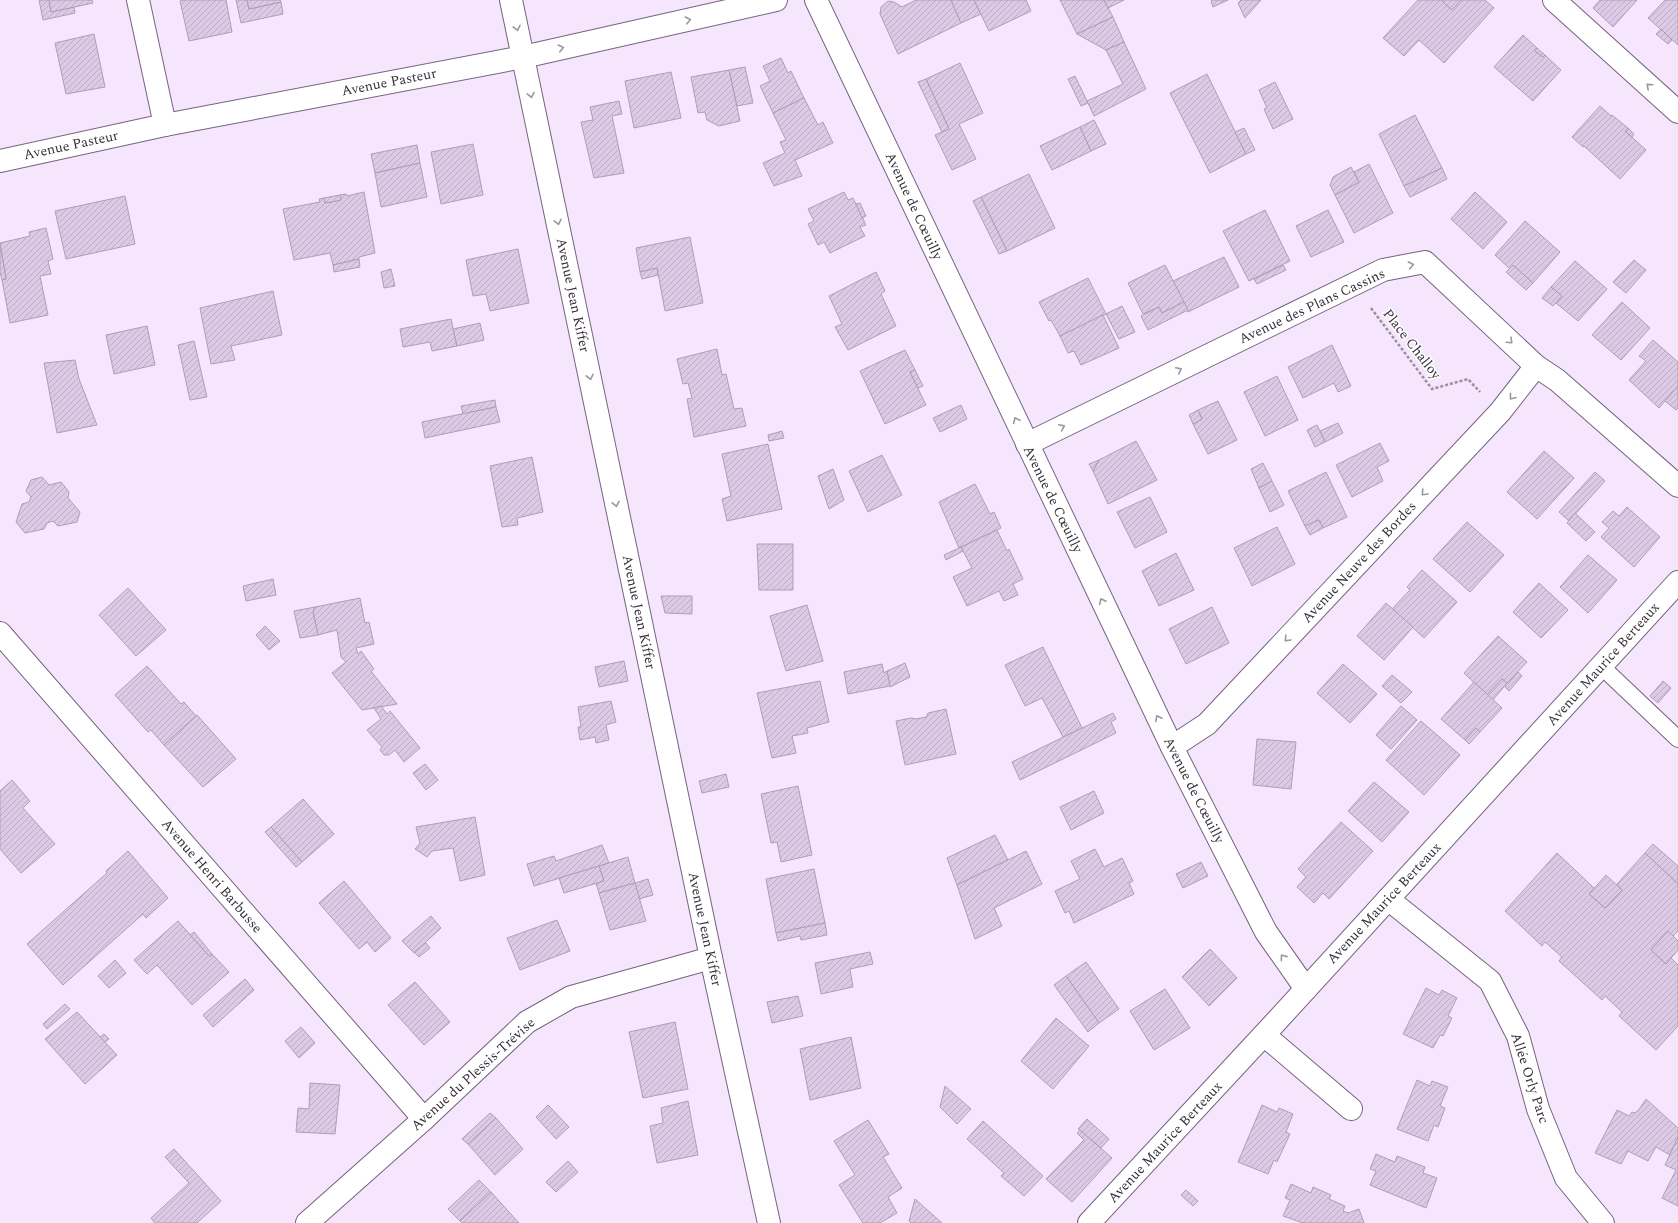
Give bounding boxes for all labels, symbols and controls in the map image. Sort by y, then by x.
one-way arrow [685,16,691,24]
one-way arrow [513,25,521,32]
one-way arrow [558,45,565,53]
street label: Avenue Pasteur [340,62,439,101]
one-way arrow [1646,83,1654,91]
one-way arrow [527,92,535,98]
street label: Avenue Pasteur [22,125,121,165]
street label: Avenue de Cœuilly [880,149,949,265]
one-way arrow [553,219,561,225]
street label: Avenue Jean Kiffer [551,236,595,355]
one-way arrow [1408,261,1414,269]
street label: Avenue des Plans Cassins [1236,263,1388,349]
street label: Place Challoy [1378,304,1447,385]
one-way arrow [1505,337,1512,344]
one-way arrow [1175,367,1182,375]
one-way arrow [585,374,594,380]
one-way arrow [1510,392,1517,399]
one-way arrow [1013,417,1021,425]
one-way arrow [1058,424,1065,432]
street label: Avenue de Cœuilly [1018,442,1089,557]
one-way arrow [1421,488,1429,496]
street label: Avenue Neuve des Bordes [1297,496,1421,628]
one-way arrow [612,501,620,507]
street label: Avenue Jean Kiffer [617,553,661,672]
one-way arrow [1099,597,1107,605]
street label: Avenue Maurice Berteaux [1542,598,1664,730]
one-way arrow [1285,634,1292,642]
one-way arrow [1155,715,1163,722]
street label: Avenue de Cœuilly [1158,733,1230,848]
street label: Avenue Henri Barbusse [156,814,268,938]
street label: Avenue Maurice Berteaux [1322,837,1446,969]
street label: Avenue Jean Kiffer [683,870,727,989]
one-way arrow [1280,954,1288,961]
street label: Avenue du Plessis-Trévise [406,1012,540,1136]
street label: Allée Orly Parc [1505,1030,1555,1127]
street label: Avenue Maurice Berteaux [1103,1076,1227,1208]

